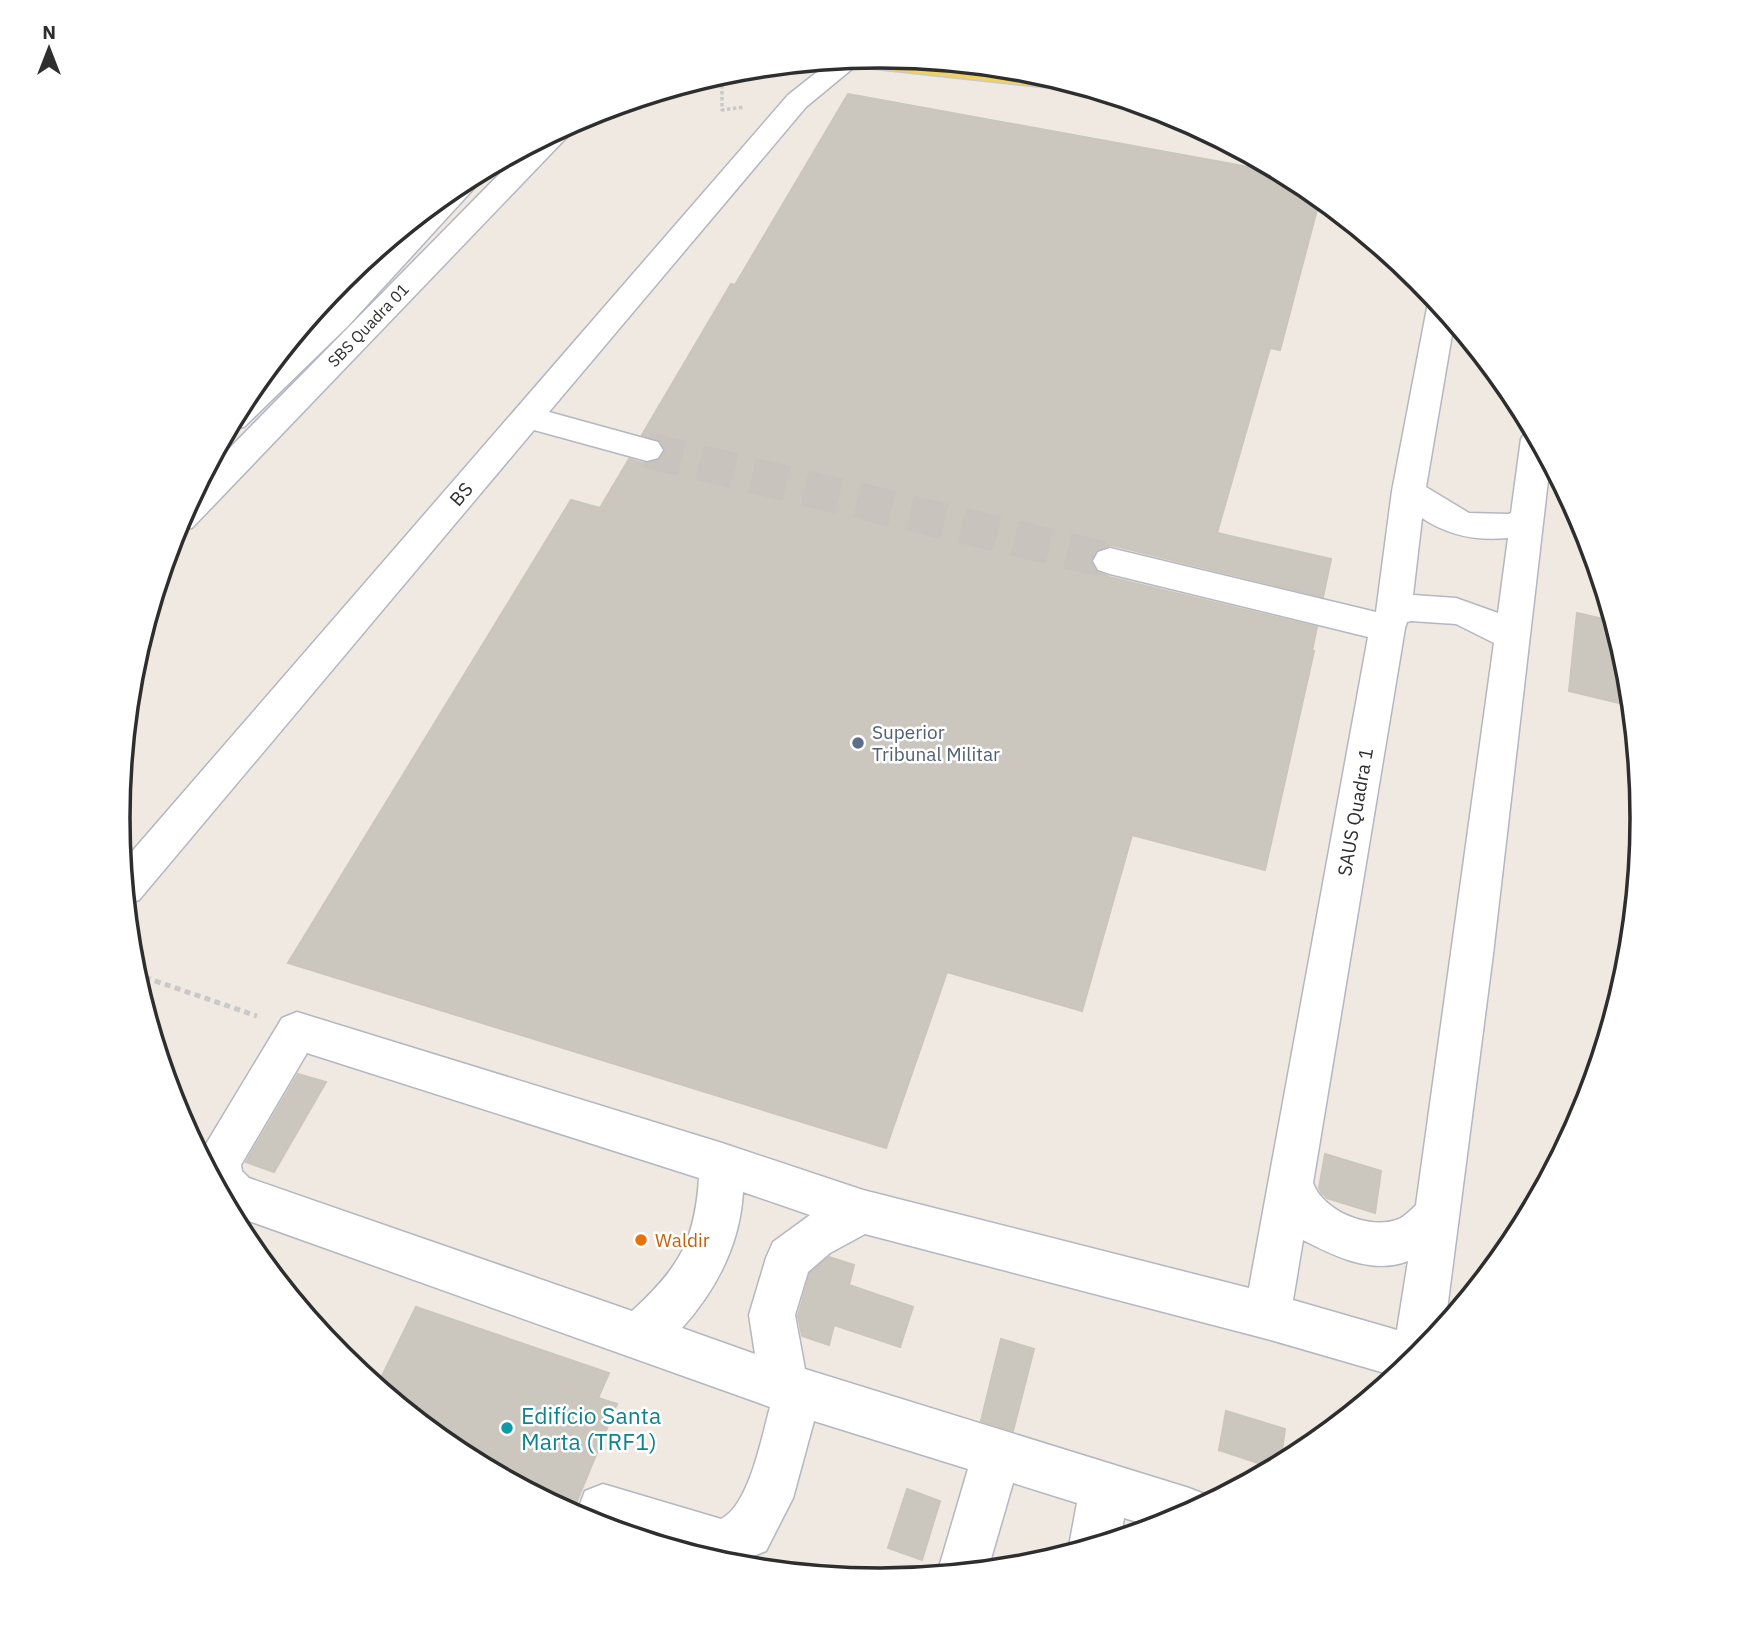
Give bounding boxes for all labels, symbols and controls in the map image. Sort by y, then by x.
north arrow [14,14,84,84]
text: N [42,20,56,44]
street label: SBS Quadra 01 [323,279,413,371]
street label: BS [444,477,478,511]
place label: Superior Tribunal Militar [872,720,1000,766]
marker: Superior Tribunal Militar [850,735,866,751]
street label: SAUS Quadra 1 [1332,746,1378,878]
place label: Waldir [655,1228,710,1252]
marker: Waldir [633,1232,649,1248]
place label: Edifício Santa Marta (TRF1) [521,1400,661,1456]
marker: Edifício Santa Marta (TRF1) [499,1420,515,1436]

